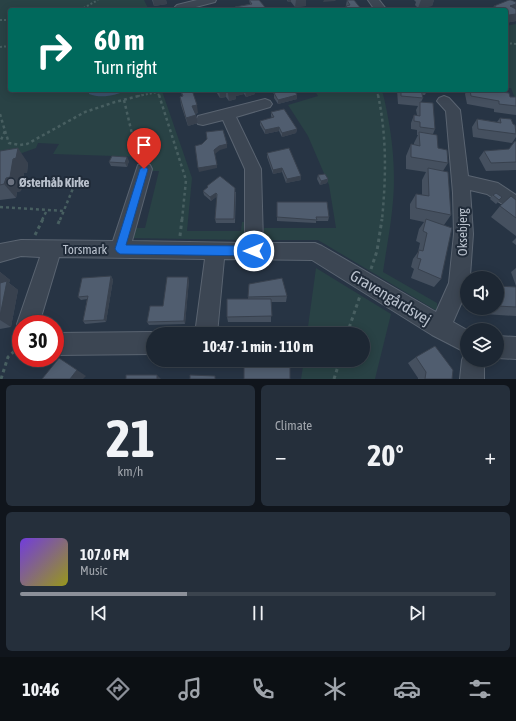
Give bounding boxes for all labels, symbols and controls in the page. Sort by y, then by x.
icon: right [28,24,80,76]
text: 60 m [94,24,144,56]
text: Turn right [94,57,157,78]
pin [127,128,161,169]
icon: arrive [133,134,155,156]
place label: Østerhåb Kirke [19,175,89,190]
marker: Østerhåb Kirke [6,177,16,187]
street label: Oksebjerg [455,208,470,256]
position arrow [233,230,275,272]
street label: Torsmark [63,242,107,257]
street label: Gravengårdsvej [347,266,435,329]
map controls [460,271,504,367]
button: sound [460,271,504,315]
speed limit sign: 30 [12,315,64,367]
button: layers [460,323,504,367]
text: 10:47 · 1 min · 110 m [203,338,313,355]
text: 21 [106,408,155,468]
text: Climate [275,418,312,433]
text: 20° [367,438,404,472]
text: − [275,443,286,469]
text: + [485,443,496,469]
text: km/h [118,464,143,479]
text: 107.0 FM [80,546,129,563]
text: Music [80,563,107,578]
icon: previous [88,602,110,624]
icon: pause [247,602,269,624]
icon: next [406,602,428,624]
icon: directions [104,675,132,703]
icon: music [176,675,204,703]
icon: phone [249,675,277,703]
icon: climate [321,675,349,703]
icon: car [393,675,421,703]
icon: filters [466,675,494,703]
text: 10:46 [22,679,60,700]

